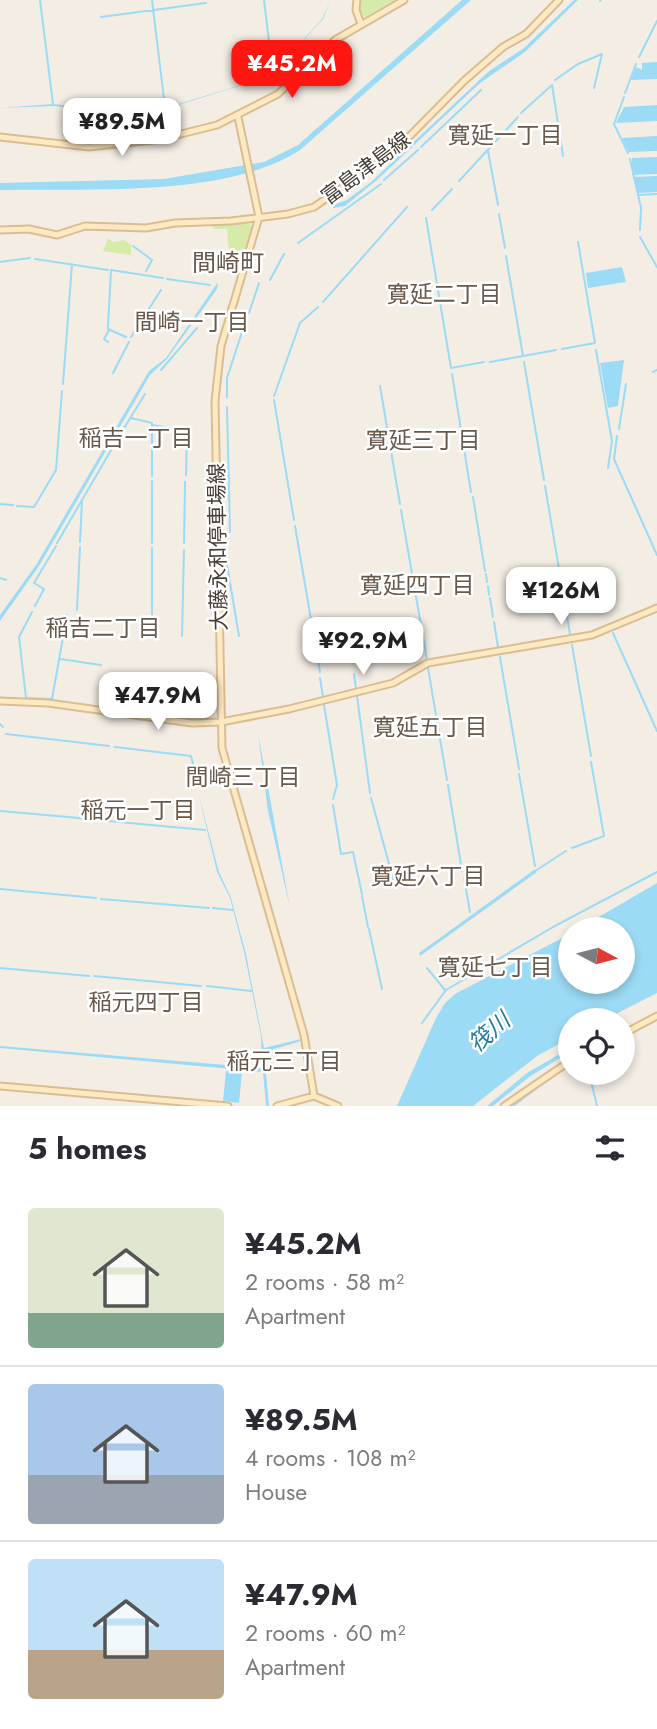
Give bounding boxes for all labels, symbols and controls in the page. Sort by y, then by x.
pin: ¥45.2M [235,41,349,100]
text: ¥45.2M [247,46,337,80]
pin: ¥89.5M [65,99,179,158]
text: ¥89.5M [79,104,165,138]
district label: 寛延一丁目 [448,118,563,152]
street label: 富島津島線 [315,124,417,212]
district label: 間崎町 [192,245,264,280]
district label: 寛延二丁目 [387,277,502,311]
district label: 間崎一丁目 [135,305,250,339]
district label: 稲吉一丁目 [79,421,194,455]
district label: 寛延三丁目 [366,423,481,457]
street label: 大藤永和停車場線 [202,463,234,631]
district label: 寛延四丁目 [360,568,475,602]
pin: ¥126M [512,568,610,627]
text: ¥126M [522,573,600,607]
district label: 稲吉二丁目 [46,611,161,645]
pin: ¥92.9M [306,618,420,677]
text: ¥92.9M [318,623,408,657]
pin: ¥47.9M [101,672,215,732]
text: ¥47.9M [115,678,201,712]
district label: 寛延五丁目 [373,710,488,744]
district label: 間崎三丁目 [186,760,301,794]
district label: 稲元一丁目 [81,793,196,827]
district label: 寛延六丁目 [371,859,486,893]
north arrow [558,917,635,994]
map controls [558,917,635,1085]
district label: 寛延七丁目 [438,950,553,984]
district label: 稲元四丁目 [89,985,204,1019]
water label: 筏川 [460,1002,520,1060]
button: locate [558,1008,635,1085]
district label: 稲元三丁目 [227,1044,342,1078]
text: 5 homes [28,1127,147,1170]
icon: filters [591,1129,629,1167]
text: ¥45.2M [245,1222,361,1265]
icon: home [84,1236,168,1320]
text: 2 rooms · 58 m² [245,1265,404,1299]
text: Apartment [245,1299,345,1333]
text: ¥89.5M [245,1398,358,1441]
icon: home [84,1412,168,1496]
text: 4 rooms · 108 m² [245,1441,415,1475]
text: House [245,1475,307,1509]
text: ¥47.9M [245,1573,358,1616]
icon: home [84,1587,168,1671]
text: 2 rooms · 60 m² [245,1616,405,1650]
text: Apartment [245,1650,345,1684]

